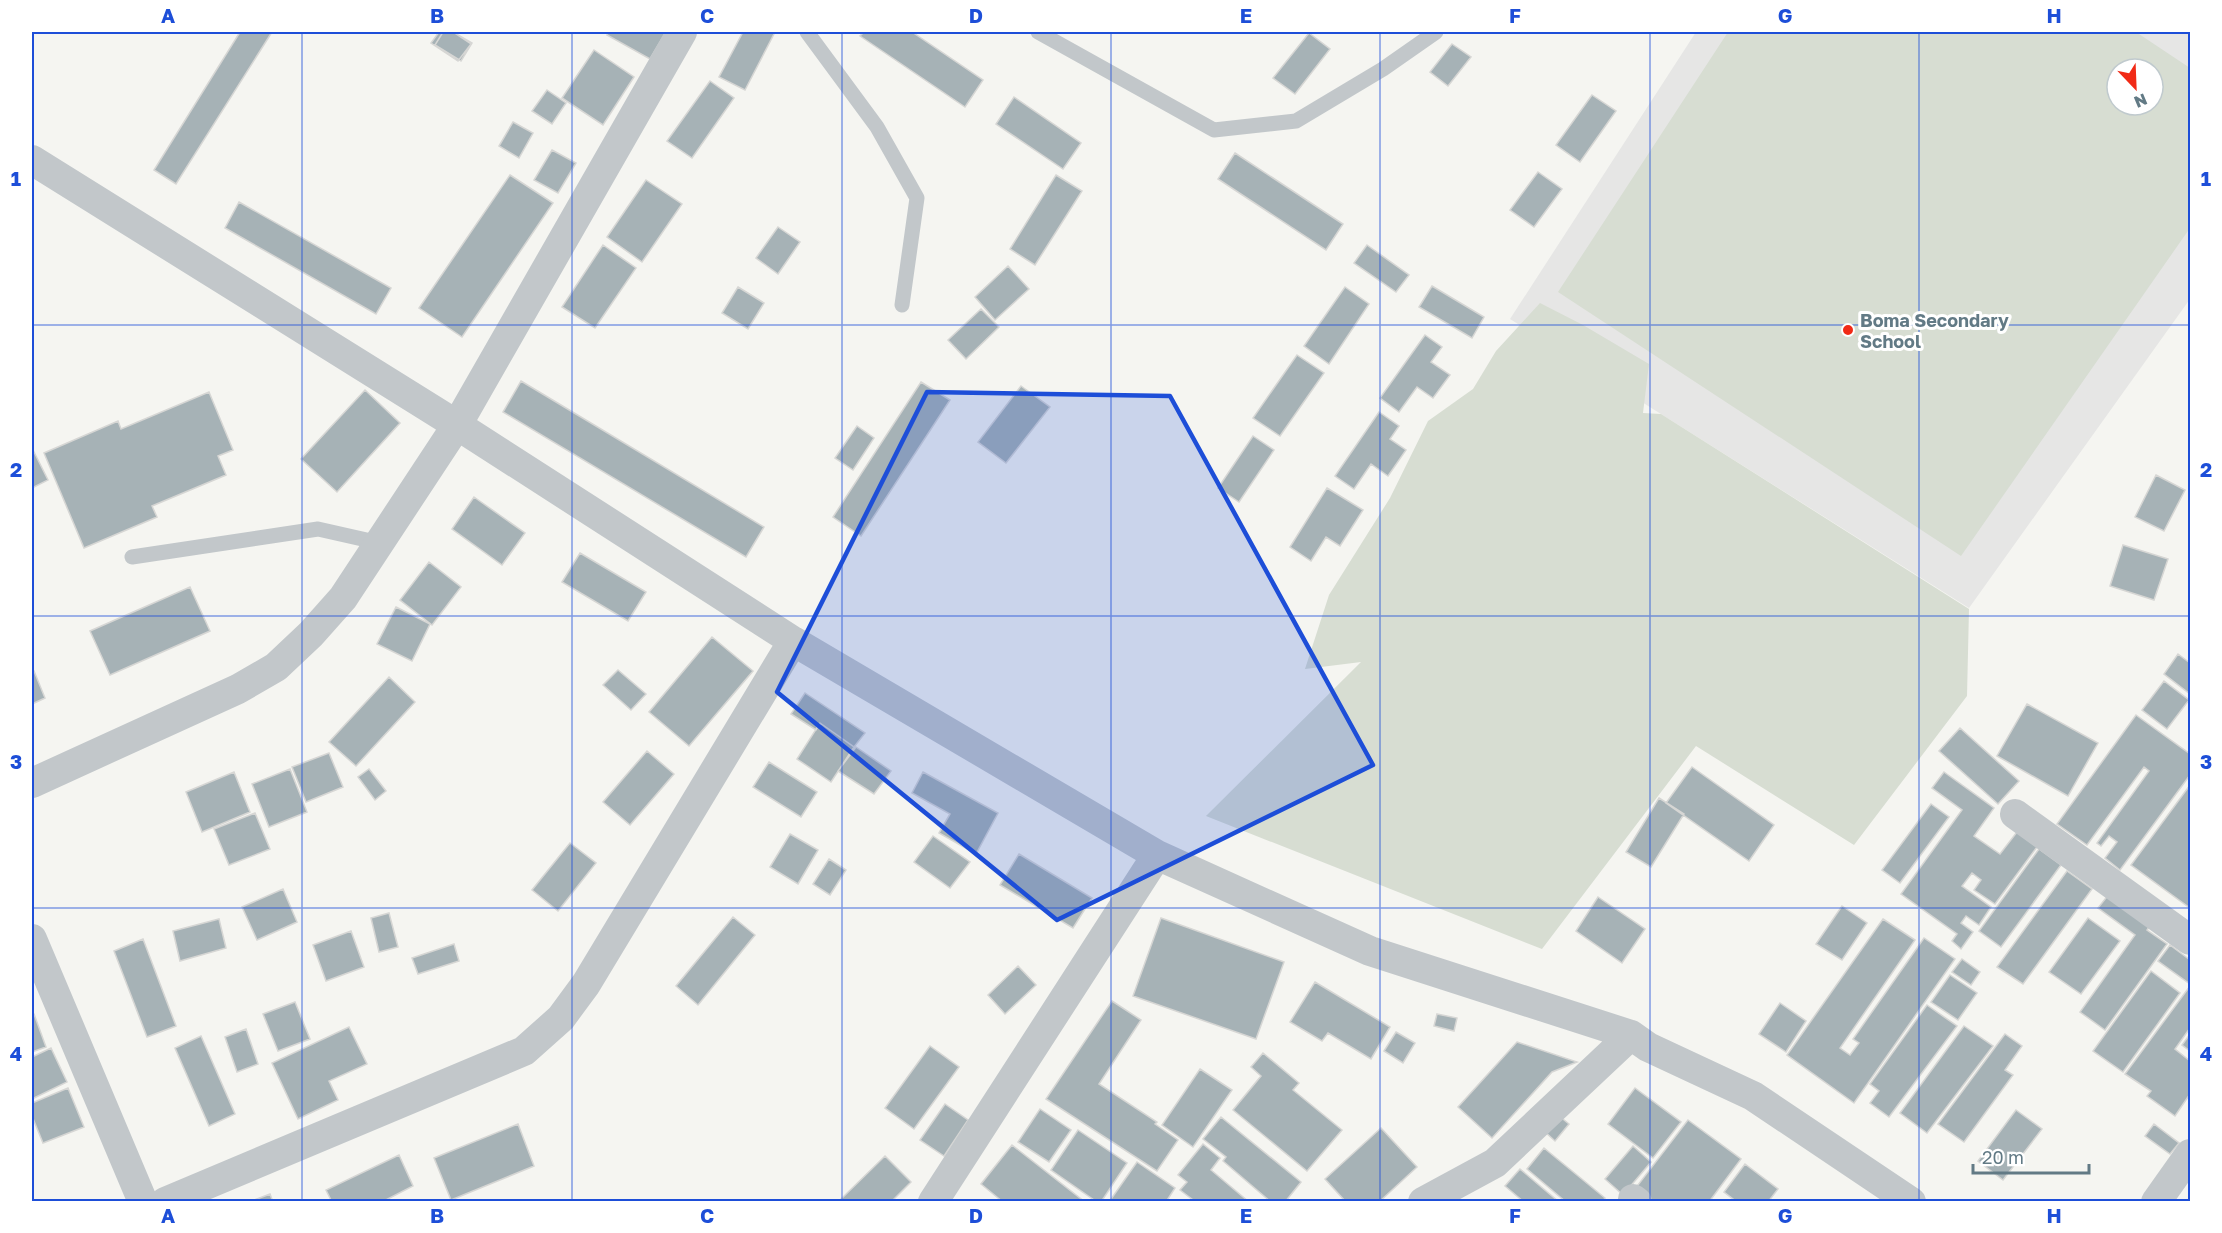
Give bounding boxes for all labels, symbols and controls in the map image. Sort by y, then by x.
text: A [161,3,175,27]
text: B [430,3,444,27]
text: C [700,3,714,27]
text: D [969,3,983,27]
text: E [1240,3,1252,27]
text: F [1509,3,1521,27]
text: G [1778,3,1792,27]
text: H [2046,3,2062,27]
north arrow [2105,57,2165,117]
text: N [2131,89,2150,112]
text: 1 [11,166,21,190]
text: 1 [2201,166,2211,190]
place label: Boma Secondary School [1860,309,2009,352]
marker: Boma Secondary School [1841,323,1855,337]
text: 2 [10,457,22,481]
text: 2 [2200,457,2212,481]
text: 3 [10,749,22,773]
text: 3 [2200,749,2212,773]
text: 4 [10,1041,22,1065]
text: 4 [2200,1041,2212,1065]
scale bar [1973,1137,2088,1175]
text: 20 m [1982,1146,2024,1168]
text: A [161,1203,175,1227]
text: B [430,1203,444,1227]
text: C [700,1203,714,1227]
text: D [969,1203,983,1227]
text: E [1240,1203,1252,1227]
text: F [1509,1203,1521,1227]
text: G [1778,1203,1792,1227]
text: H [2046,1203,2062,1227]

